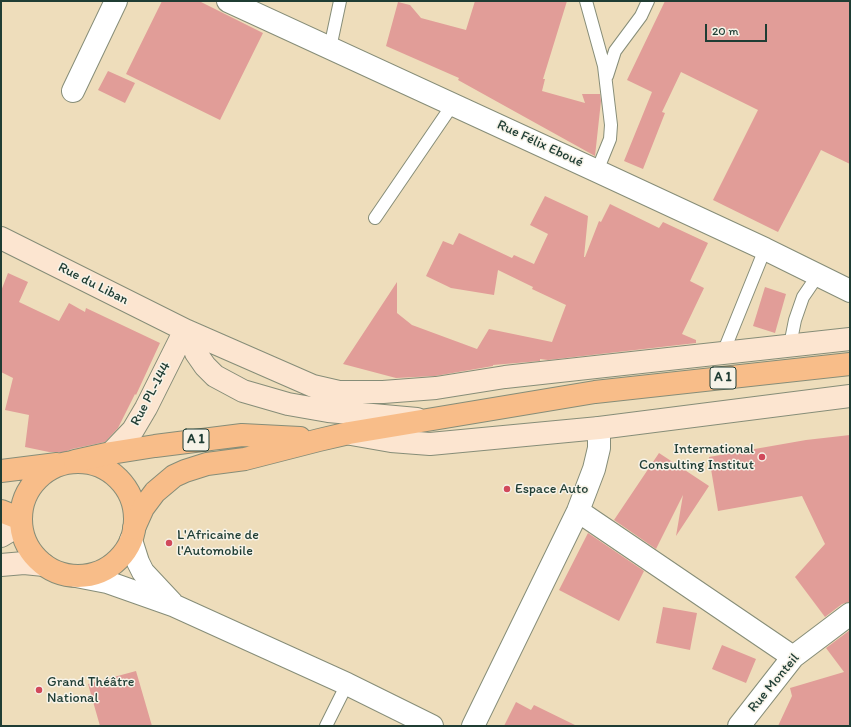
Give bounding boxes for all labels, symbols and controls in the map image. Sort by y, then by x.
scale bar [707,16,769,42]
text: 20 m [712,24,739,38]
street label: Rue Félix Eboué [494,117,586,171]
street label: Rue du Liban [55,259,131,309]
street label: Rue PL-144 [127,359,175,429]
road number: A 1 [710,367,736,389]
road number: A 1 [183,429,209,451]
place label: International Consulting Institut [639,441,754,474]
marker: International Consulting Institut [757,452,767,462]
place label: Espace Auto [515,481,588,497]
marker: Espace Auto [502,484,512,494]
place label: L'Africaine de l'Automobile [177,527,259,560]
marker: L'Africaine de l'Automobile [164,538,174,548]
street label: Rue Monteil [745,650,803,716]
place label: Grand Théâtre National [47,674,134,706]
marker: Grand Théâtre National [34,685,44,695]

